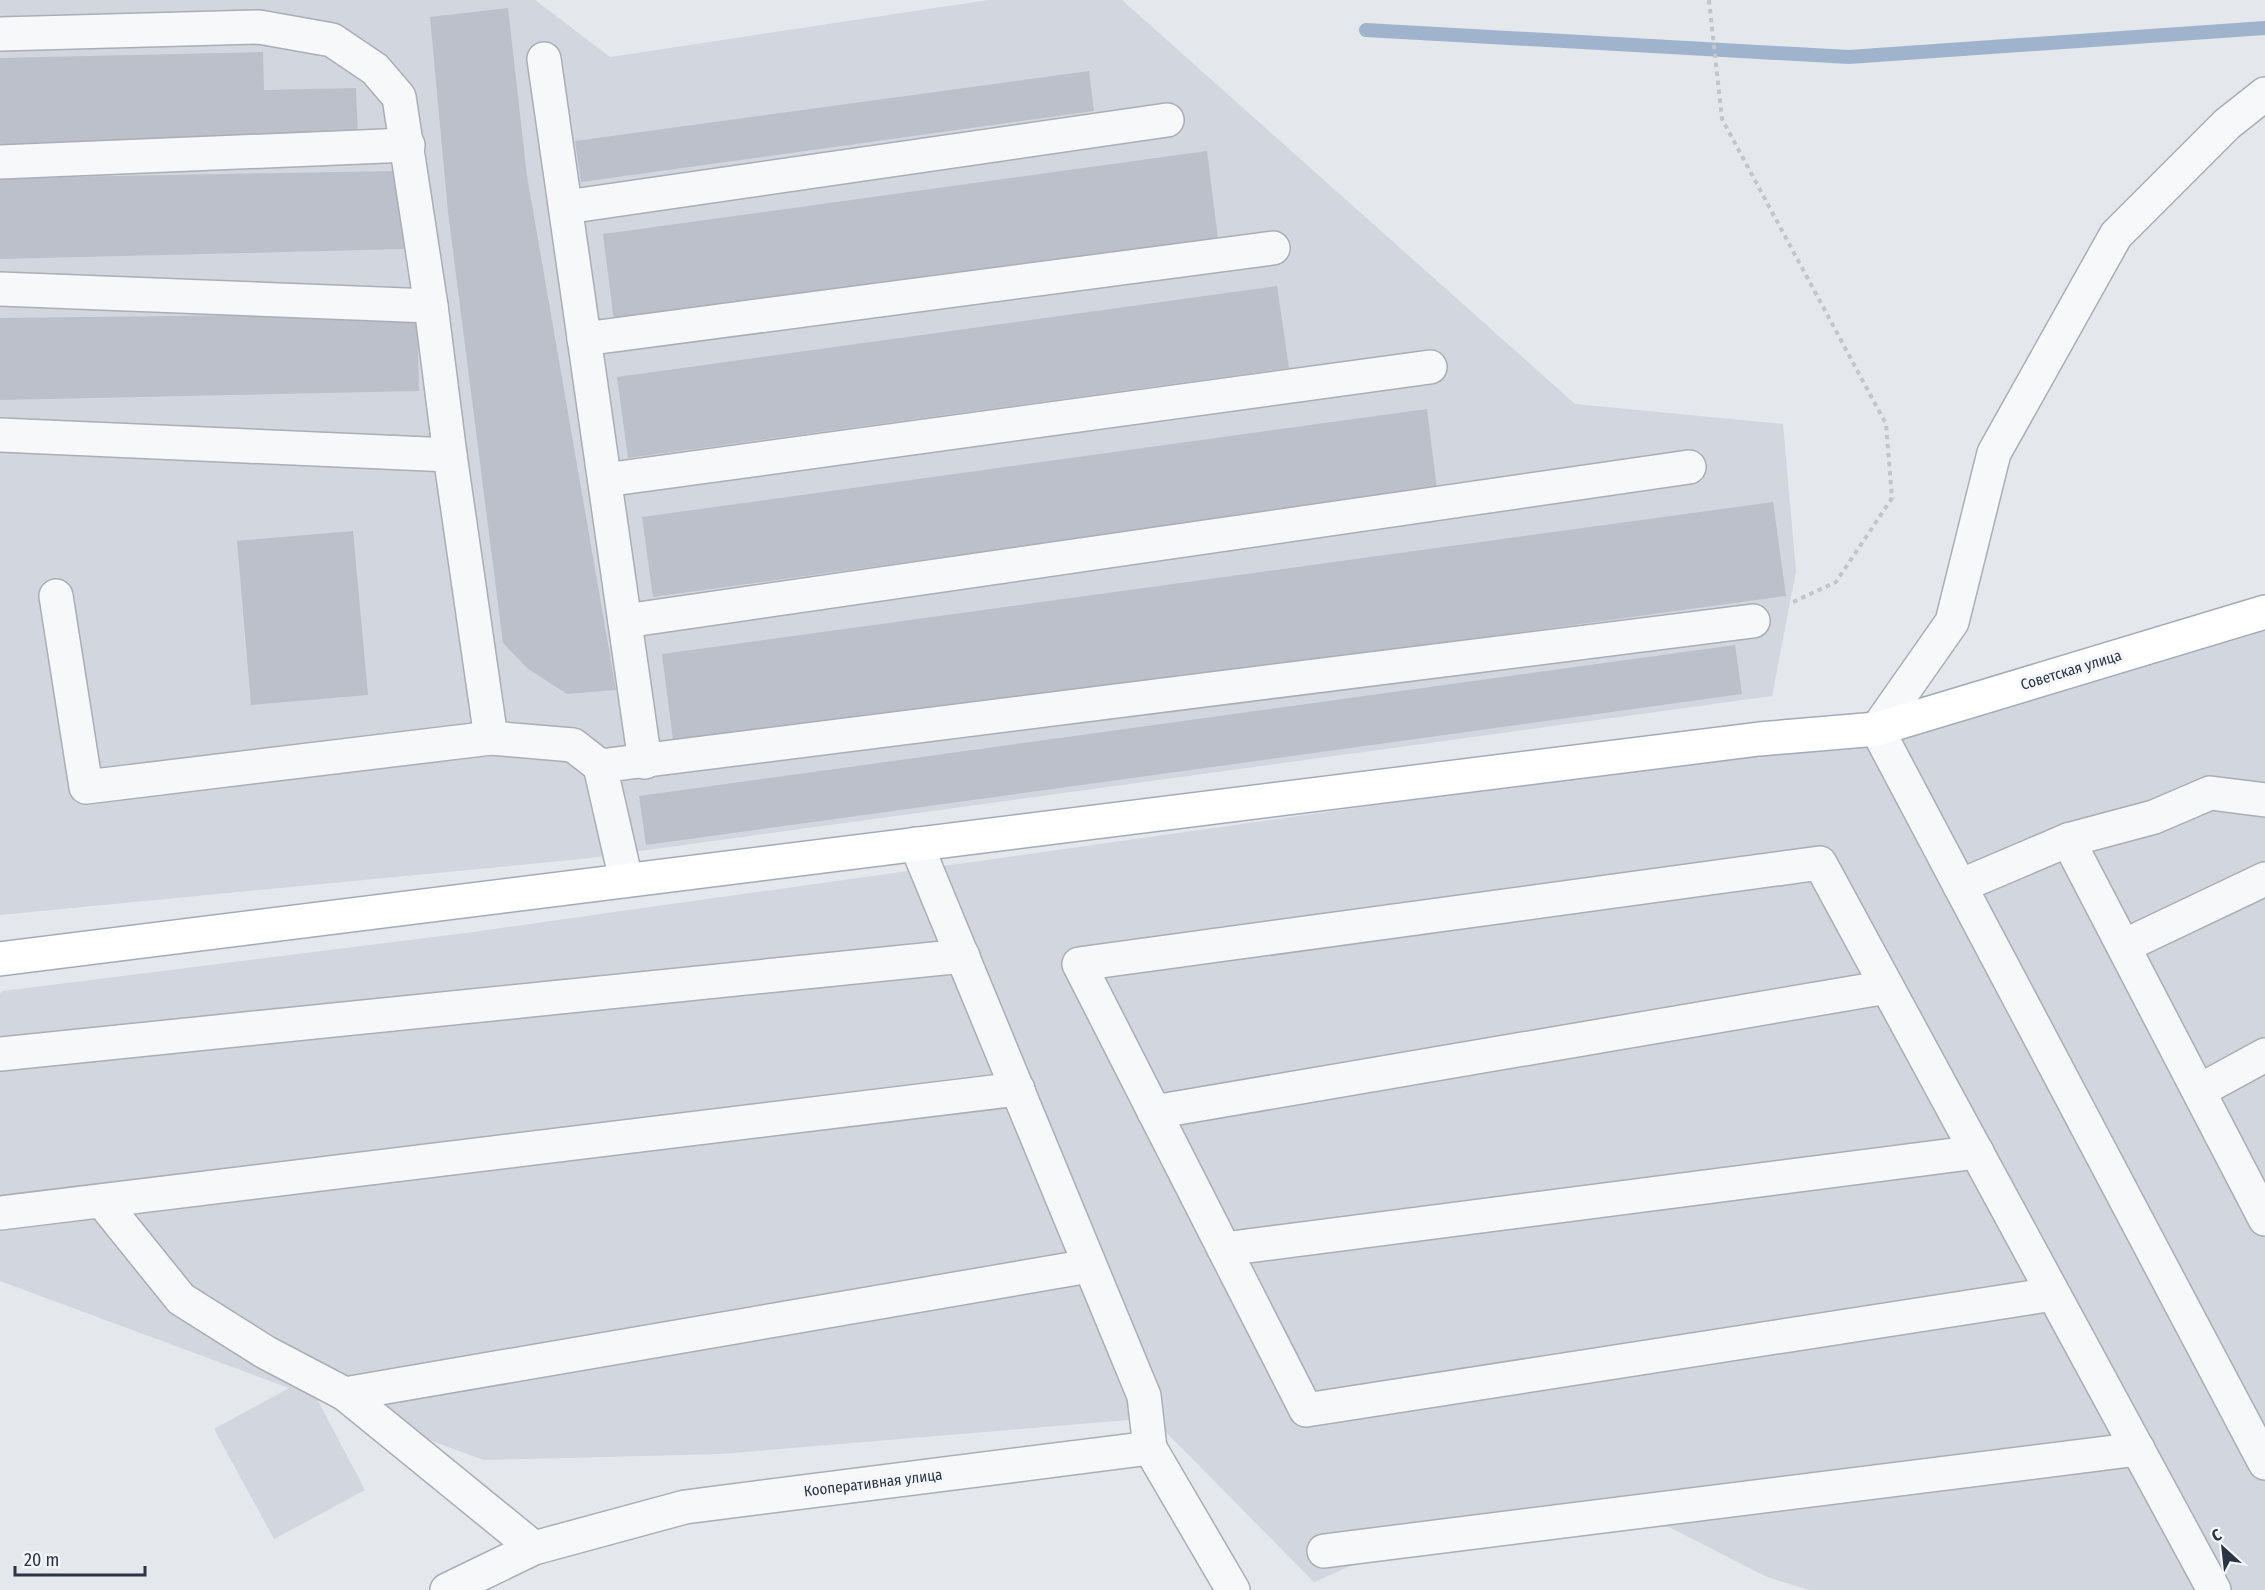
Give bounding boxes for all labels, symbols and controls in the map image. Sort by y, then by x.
street label: Советская улица [2018,646,2124,694]
street label: Кооперативная улица [803,1466,943,1500]
north arrow [2193,1518,2253,1578]
text: С [2208,1524,2225,1545]
scale bar [15,1539,146,1577]
text: 20 m [24,1549,59,1571]

